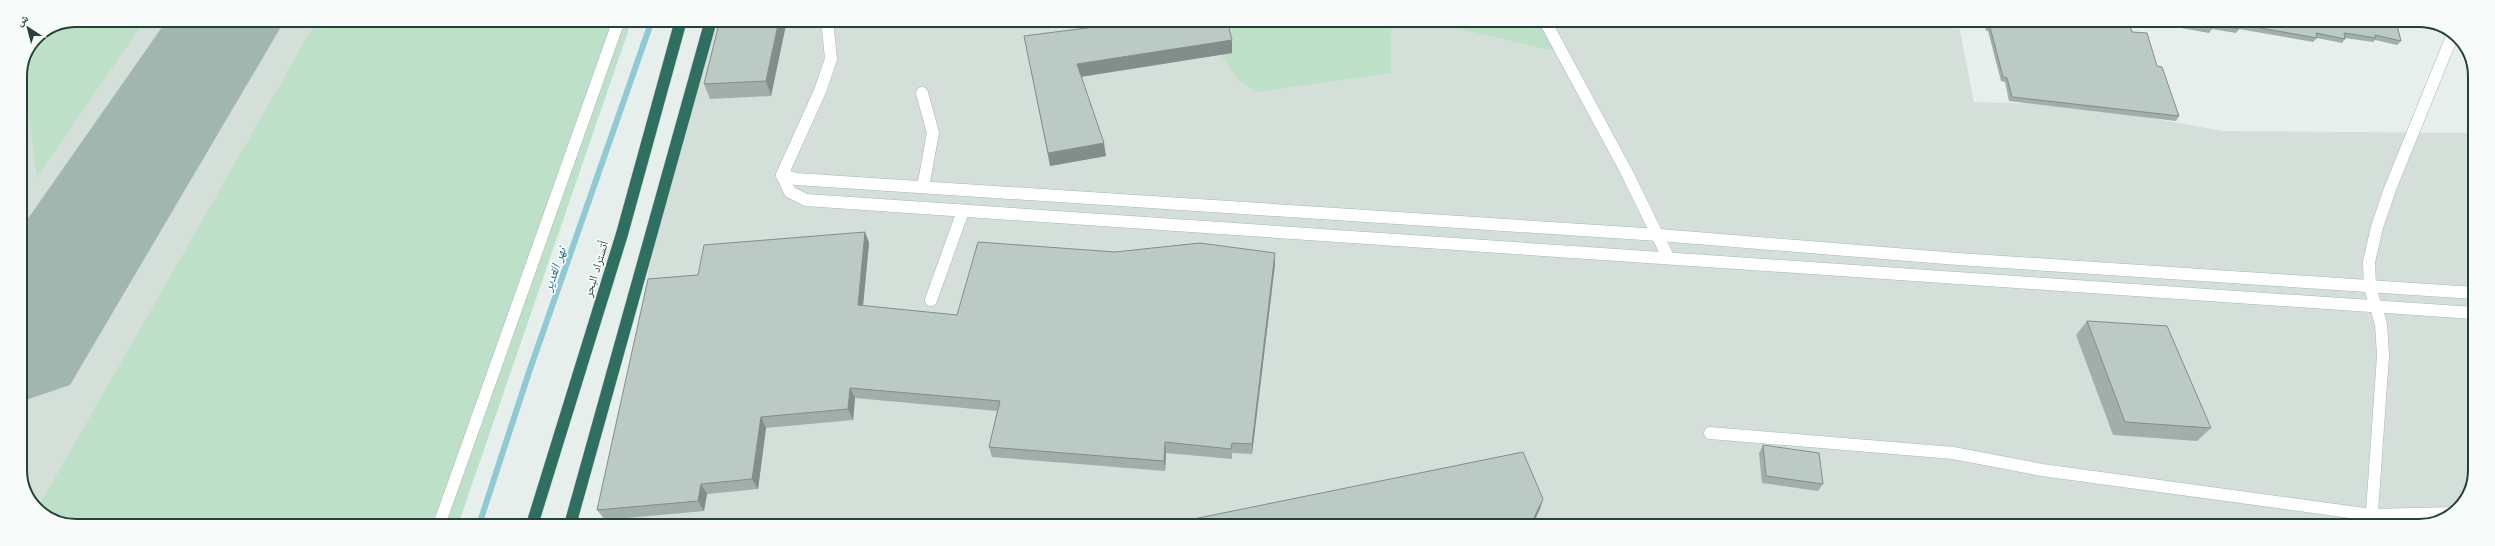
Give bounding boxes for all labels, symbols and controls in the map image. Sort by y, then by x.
north arrow [8,8,48,48]
text: ش [14,11,32,30]
street label: أتستراد البحر [581,239,612,300]
water label: نهر الغدير [540,243,570,294]

